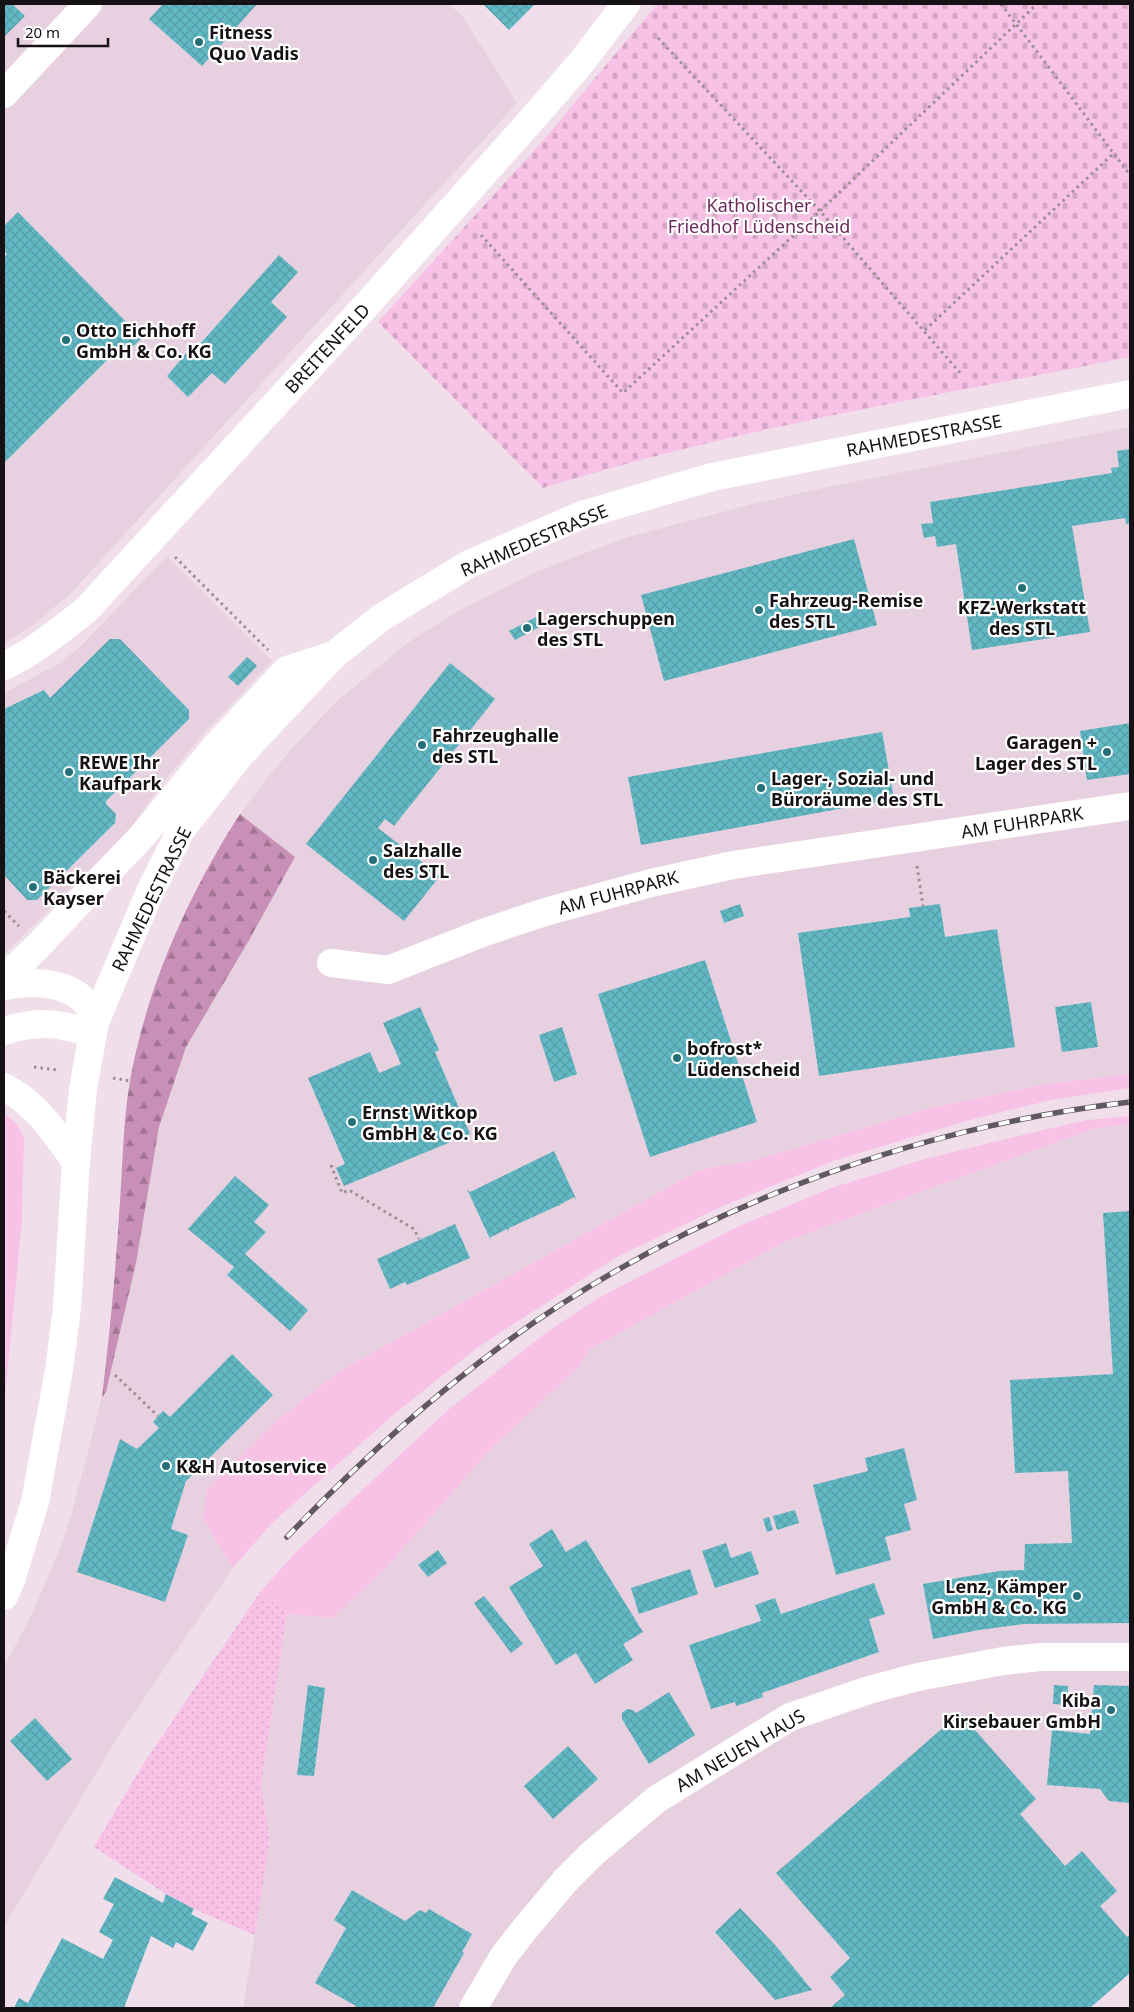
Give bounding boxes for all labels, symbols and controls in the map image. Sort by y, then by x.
scale bar [18,15,108,47]
place label: Fitness Quo Vadis [209,20,299,65]
text: 20 m [25,22,60,42]
marker: Fitness Quo Vadis [193,36,205,48]
park label: Katholischer Friedhof Lüdenscheid [668,193,850,238]
street label: BREITENFELD [279,298,375,398]
place label: Otto Eichhoff GmbH & Co. KG [76,318,212,363]
marker: Otto Eichhoff GmbH & Co. KG [60,334,72,346]
street label: RAHMEDESTRASSE [844,408,1004,462]
street label: RAHMEDESTRASSE [457,498,611,582]
marker: KFZ-Werkstatt des STL [1016,582,1028,594]
place label: Fahrzeug-Remise des STL [769,588,923,633]
place label: KFZ-Werkstatt des STL [958,595,1086,640]
marker: Fahrzeug-Remise des STL [753,604,765,616]
place label: Lagerschuppen des STL [537,606,675,651]
marker: Lagerschuppen des STL [521,622,533,634]
place label: Fahrzeughalle des STL [432,723,559,768]
place label: Garagen + Lager des STL [975,730,1097,775]
marker: Fahrzeughalle des STL [416,739,428,751]
marker: Garagen + Lager des STL [1101,746,1113,758]
place label: REWE Ihr Kaufpark [79,750,163,795]
marker: REWE Ihr Kaufpark [63,766,75,778]
place label: Lager-, Sozial- und Büroräume des STL [771,766,943,811]
marker: Lager-, Sozial- und Büroräume des STL [755,782,767,794]
street label: AM FUHRPARK [959,800,1086,844]
street label: RAHMEDESTRASSE [106,823,196,975]
place label: Salzhalle des STL [383,838,462,883]
marker: Salzhalle des STL [367,854,379,866]
street label: AM FUHRPARK [555,864,682,920]
place label: Bäckerei Kayser [43,865,121,910]
marker: Bäckerei Kayser [27,881,39,893]
place label: bofrost* Lüdenscheid [687,1036,800,1081]
marker: bofrost* Lüdenscheid [671,1052,683,1064]
place label: Ernst Witkop GmbH & Co. KG [362,1100,498,1145]
marker: Ernst Witkop GmbH & Co. KG [346,1116,358,1128]
place label: K&H Autoservice [176,1454,327,1478]
marker: K&H Autoservice [160,1460,172,1472]
place label: Lenz, Kämper GmbH & Co. KG [931,1574,1067,1619]
marker: Lenz, Kämper GmbH & Co. KG [1071,1590,1083,1602]
place label: Kiba Kirsebauer GmbH [943,1688,1101,1733]
street label: AM NEUEN HAUS [671,1703,809,1797]
marker: Kiba Kirsebauer GmbH [1105,1704,1117,1716]

